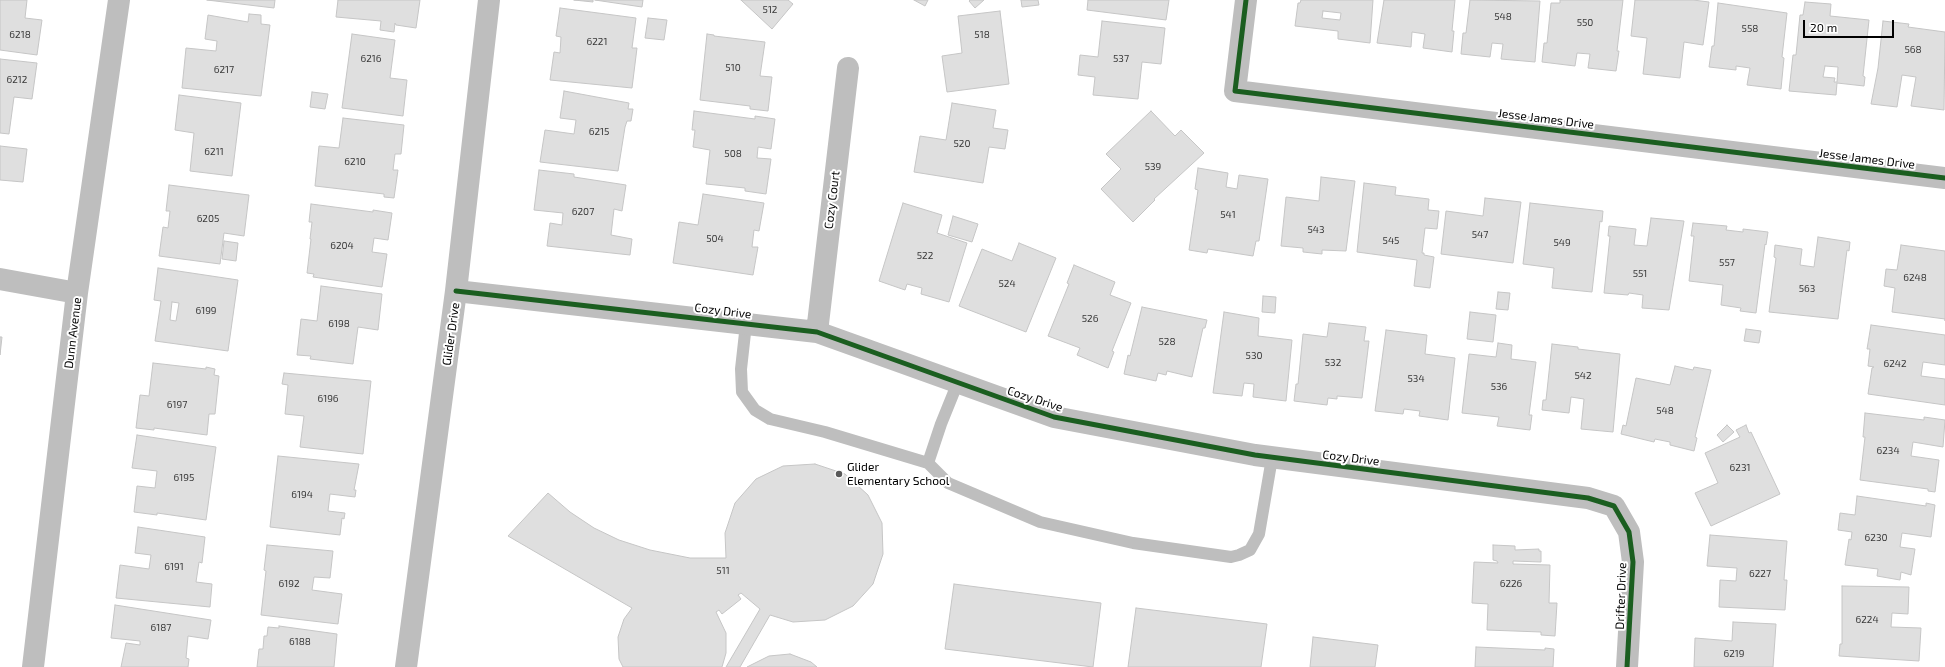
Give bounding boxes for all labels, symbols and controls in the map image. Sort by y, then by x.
house number: 512 [763,4,777,16]
house number: 548 [1494,11,1512,23]
scale bar [1805,12,1896,38]
house number: 550 [1577,17,1593,29]
text: 20 m [1810,20,1837,34]
house number: 558 [1742,23,1758,35]
house number: 6218 [9,29,31,41]
house number: 518 [974,29,990,41]
house number: 6221 [587,36,607,48]
house number: 568 [1904,44,1922,56]
house number: 6216 [360,53,382,65]
house number: 537 [1113,53,1129,65]
house number: 510 [725,62,741,74]
house number: 6217 [214,64,234,76]
house number: 6212 [7,74,27,86]
street label: Jesse James Drive [1497,106,1595,132]
house number: 6215 [589,126,609,138]
house number: 520 [953,138,971,150]
house number: 6211 [204,146,224,158]
street label: Jesse James Drive [1818,146,1916,172]
house number: 508 [724,148,742,160]
house number: 6210 [344,156,366,168]
house number: 539 [1145,161,1161,173]
street label: Cozy Court [821,170,843,230]
house number: 6207 [572,206,594,218]
house number: 541 [1220,209,1236,221]
house number: 6205 [197,213,219,225]
house number: 543 [1307,224,1325,236]
house number: 547 [1472,229,1488,241]
house number: 504 [706,233,724,245]
house number: 545 [1383,235,1399,247]
house number: 549 [1553,237,1571,249]
house number: 6204 [330,240,354,252]
house number: 522 [917,250,933,262]
house number: 557 [1719,257,1735,269]
house number: 551 [1633,268,1647,280]
house number: 6248 [1903,272,1927,284]
house number: 524 [998,278,1016,290]
house number: 563 [1799,283,1815,295]
street label: Dunn Avenue [61,297,85,369]
street label: Cozy Drive [694,300,752,322]
street label: Glider Drive [439,302,463,366]
house number: 6199 [195,305,217,317]
house number: 526 [1082,313,1098,325]
house number: 6198 [328,318,350,330]
house number: 528 [1158,336,1176,348]
house number: 530 [1246,350,1262,362]
house number: 532 [1325,357,1341,369]
house number: 6242 [1883,358,1907,370]
house number: 542 [1574,370,1592,382]
house number: 534 [1407,373,1425,385]
house number: 536 [1491,381,1507,393]
street label: Cozy Drive [1006,383,1064,415]
house number: 6196 [317,393,339,405]
house number: 6197 [167,399,187,411]
house number: 548 [1656,405,1674,417]
house number: 6234 [1876,445,1900,457]
street label: Cozy Drive [1322,447,1380,469]
place label: Glider Elementary School [847,460,949,488]
house number: 6231 [1730,462,1750,474]
marker: Glider Elementary School [834,469,844,479]
house number: 6195 [174,472,194,484]
house number: 6194 [291,489,313,501]
house number: 6230 [1865,532,1887,544]
house number: 6191 [164,561,184,573]
street label: Drifter Drive [1613,562,1629,630]
house number: 511 [716,565,730,577]
house number: 6227 [1749,568,1771,580]
house number: 6192 [278,578,300,590]
house number: 6226 [1500,578,1522,590]
house number: 6224 [1855,614,1879,626]
house number: 6187 [151,622,171,634]
house number: 6188 [289,636,311,648]
house number: 6219 [1723,648,1745,660]

